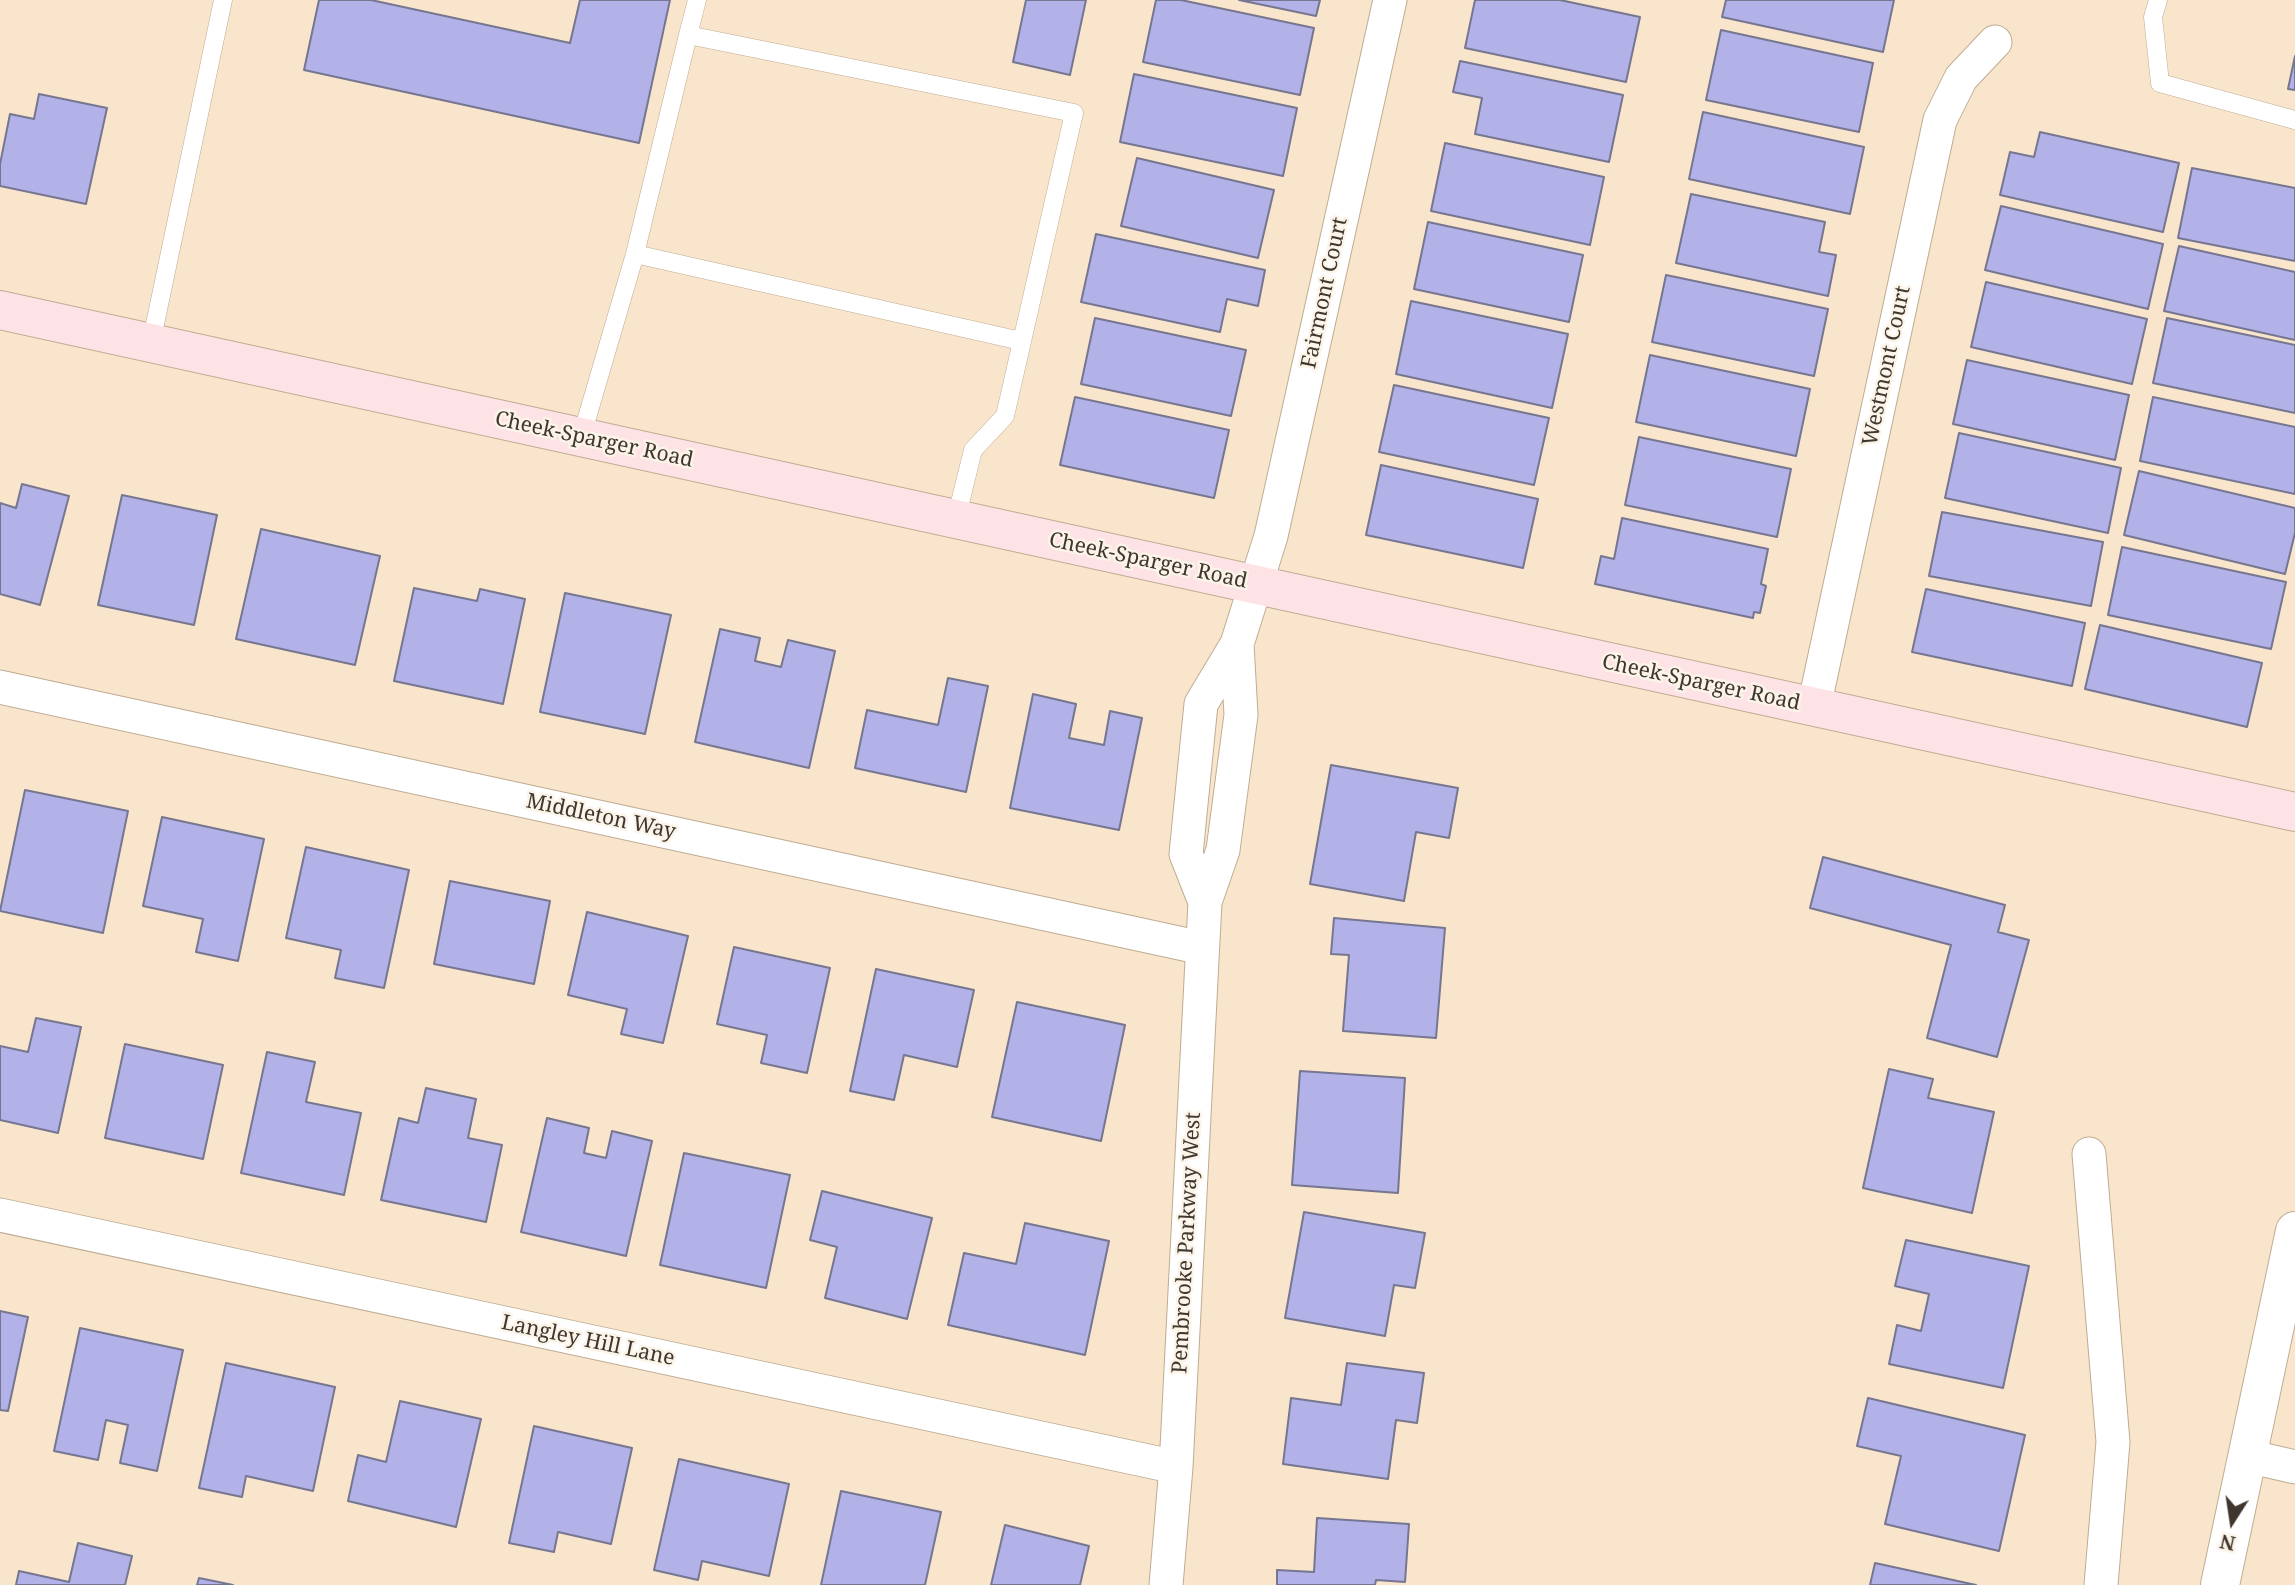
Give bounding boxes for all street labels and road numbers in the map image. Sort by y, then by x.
street label: Fairmont Court [1297,215,1353,371]
street label: Westmont Court [1858,284,1916,448]
street label: Cheek-Sparger Road [493,407,695,473]
street label: Cheek-Sparger Road [1047,528,1249,594]
street label: Cheek-Sparger Road [1600,650,1802,716]
street label: Middleton Way [524,789,678,845]
street label: Pembrooke Parkway West [1168,1112,1206,1374]
street label: Langley Hill Lane [499,1310,677,1372]

